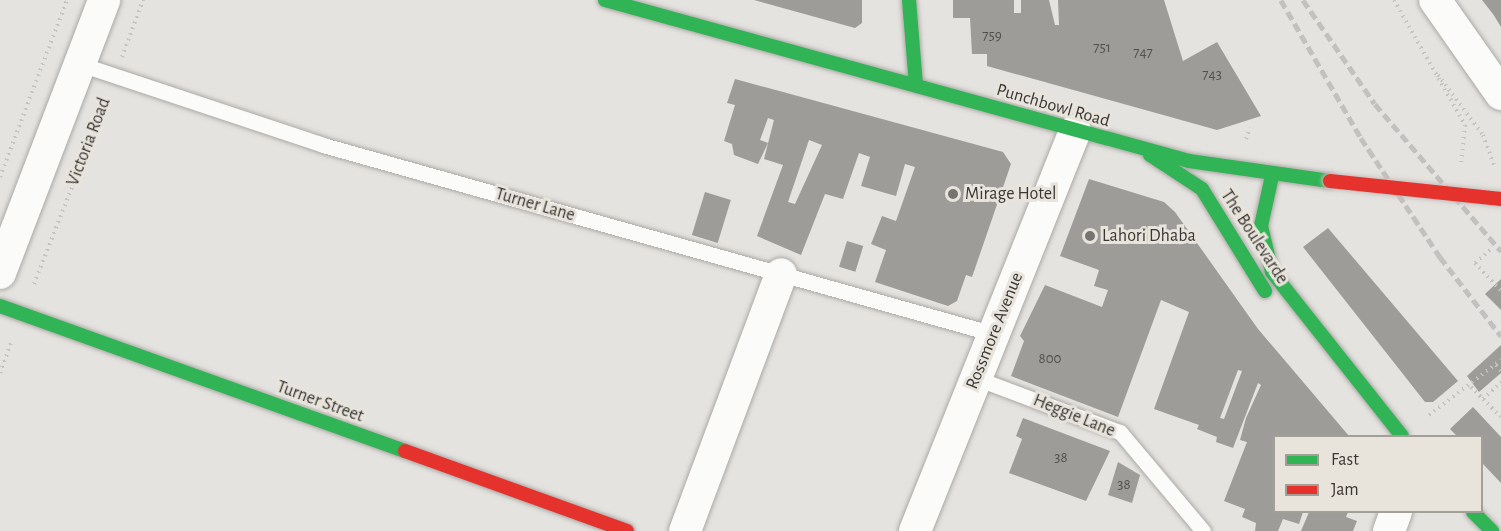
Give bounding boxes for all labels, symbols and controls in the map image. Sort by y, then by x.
house number: 759 [982,27,1002,45]
house number: 751 [1093,39,1111,57]
house number: 747 [1133,44,1153,62]
house number: 743 [1202,66,1222,84]
street label: Punchbowl Road [994,80,1112,132]
street label: Victoria Road [62,95,116,189]
street label: Turner Lane [493,183,577,227]
place label: Mirage Hotel [965,183,1057,205]
street label: The Boulevarde [1215,186,1293,288]
marker: Mirage Hotel [946,187,960,201]
place label: Lahori Dhaba [1102,225,1196,247]
marker: Lahori Dhaba [1083,229,1097,243]
street label: Rossmore Avenue [962,269,1028,393]
house number: 800 [1039,350,1061,368]
street label: Turner Street [274,376,366,428]
street label: Heggie Lane [1030,390,1118,442]
legend [1273,435,1483,513]
house number: 38 [1054,449,1068,467]
text: Fast [1331,451,1359,469]
house number: 38 [1117,476,1131,494]
text: Jam [1331,481,1359,499]

